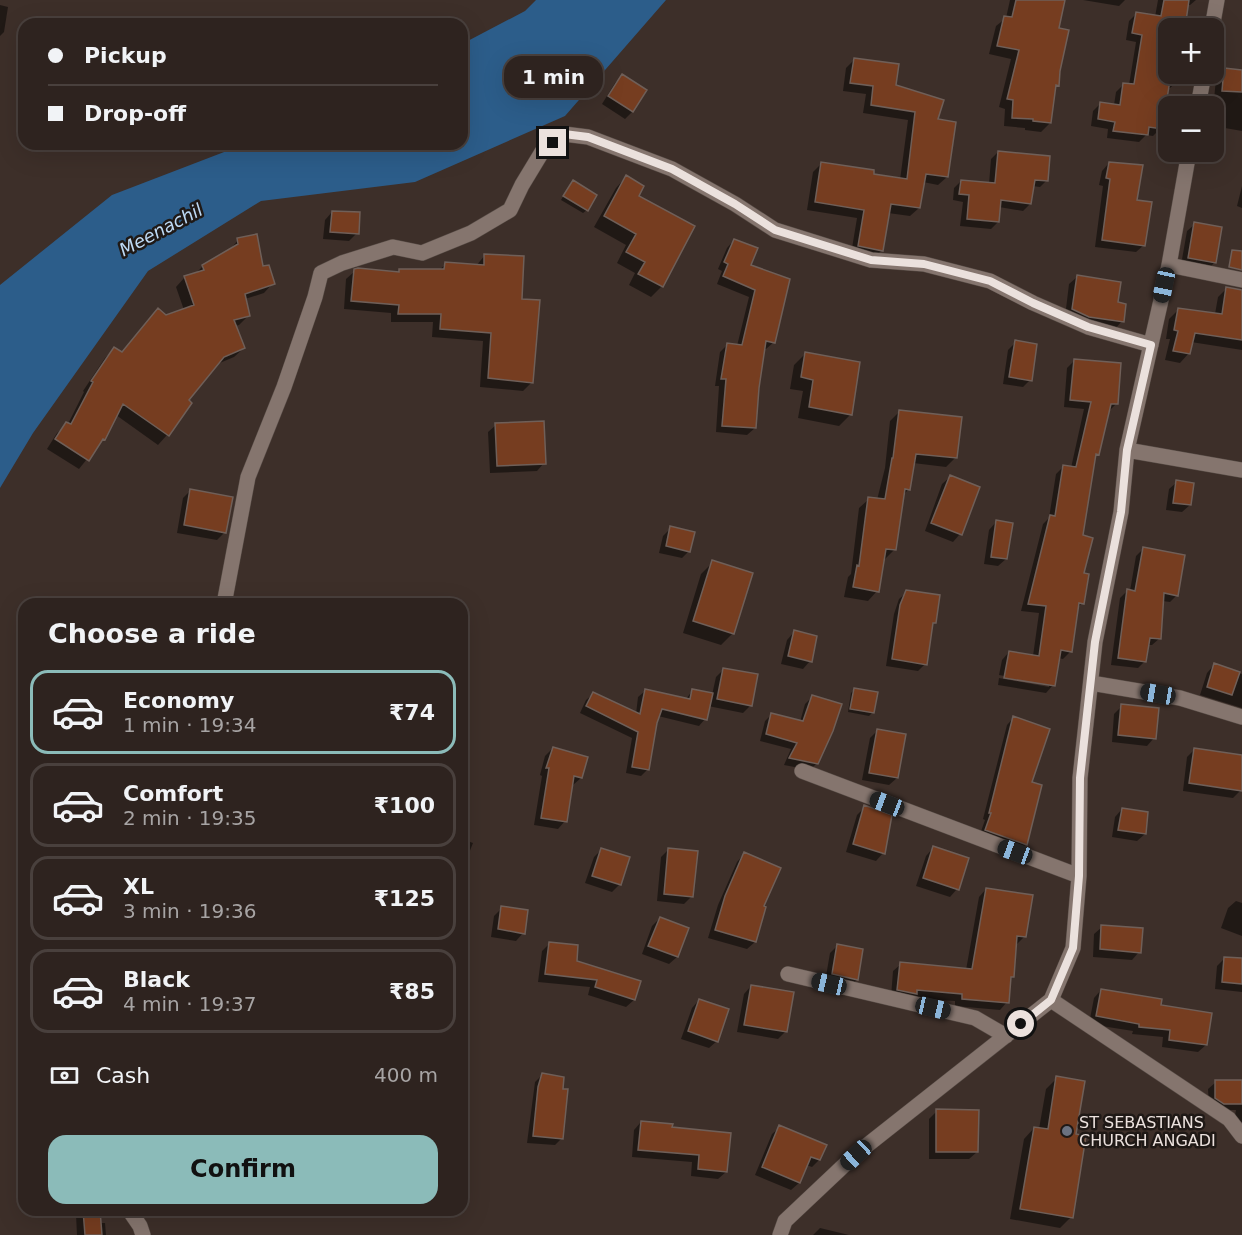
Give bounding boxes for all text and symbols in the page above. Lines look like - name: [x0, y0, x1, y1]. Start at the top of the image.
- map controls: [1158, 18, 1224, 162]
- button: +: [1158, 18, 1224, 84]
- text: Pickup: [84, 43, 167, 68]
- callout: 1 min: [504, 56, 602, 98]
- text: 1 min: [522, 65, 585, 89]
- button: −: [1158, 96, 1224, 162]
- text: Drop-off: [84, 101, 186, 126]
- route end: [539, 129, 566, 156]
- water label: Meenachil: [115, 199, 206, 260]
- car: [1151, 266, 1177, 304]
- text: Choose a ride: [48, 618, 256, 649]
- car: [1139, 682, 1177, 706]
- icon: car: [51, 685, 105, 739]
- text: Economy: [123, 688, 234, 713]
- text: ₹74: [389, 700, 435, 725]
- text: 1 min · 19:34: [123, 713, 257, 737]
- icon: car: [51, 778, 105, 832]
- text: Comfort: [123, 781, 223, 806]
- car: [867, 789, 907, 819]
- text: ₹100: [374, 793, 435, 818]
- text: 2 min · 19:35: [123, 806, 257, 830]
- car: [995, 837, 1035, 867]
- icon: car: [51, 871, 105, 925]
- text: XL: [123, 874, 154, 899]
- text: ₹125: [374, 886, 435, 911]
- text: 3 min · 19:36: [123, 899, 257, 923]
- icon: car: [51, 964, 105, 1018]
- text: Black: [123, 967, 190, 992]
- car: [809, 971, 849, 997]
- text: ₹85: [389, 979, 435, 1004]
- text: 4 min · 19:37: [123, 992, 257, 1016]
- car: [913, 995, 953, 1021]
- route start: [1007, 1010, 1034, 1037]
- icon: cash: [48, 1059, 81, 1092]
- text: Cash: [96, 1063, 150, 1088]
- text: 400 m: [374, 1063, 438, 1087]
- place label: ST SEBASTIANS CHURCH ANGADI: [1079, 1113, 1216, 1150]
- marker: ST SEBASTIANS CHURCH ANGADI: [1060, 1124, 1074, 1138]
- button: Confirm: [48, 1135, 438, 1204]
- car: [837, 1136, 875, 1174]

